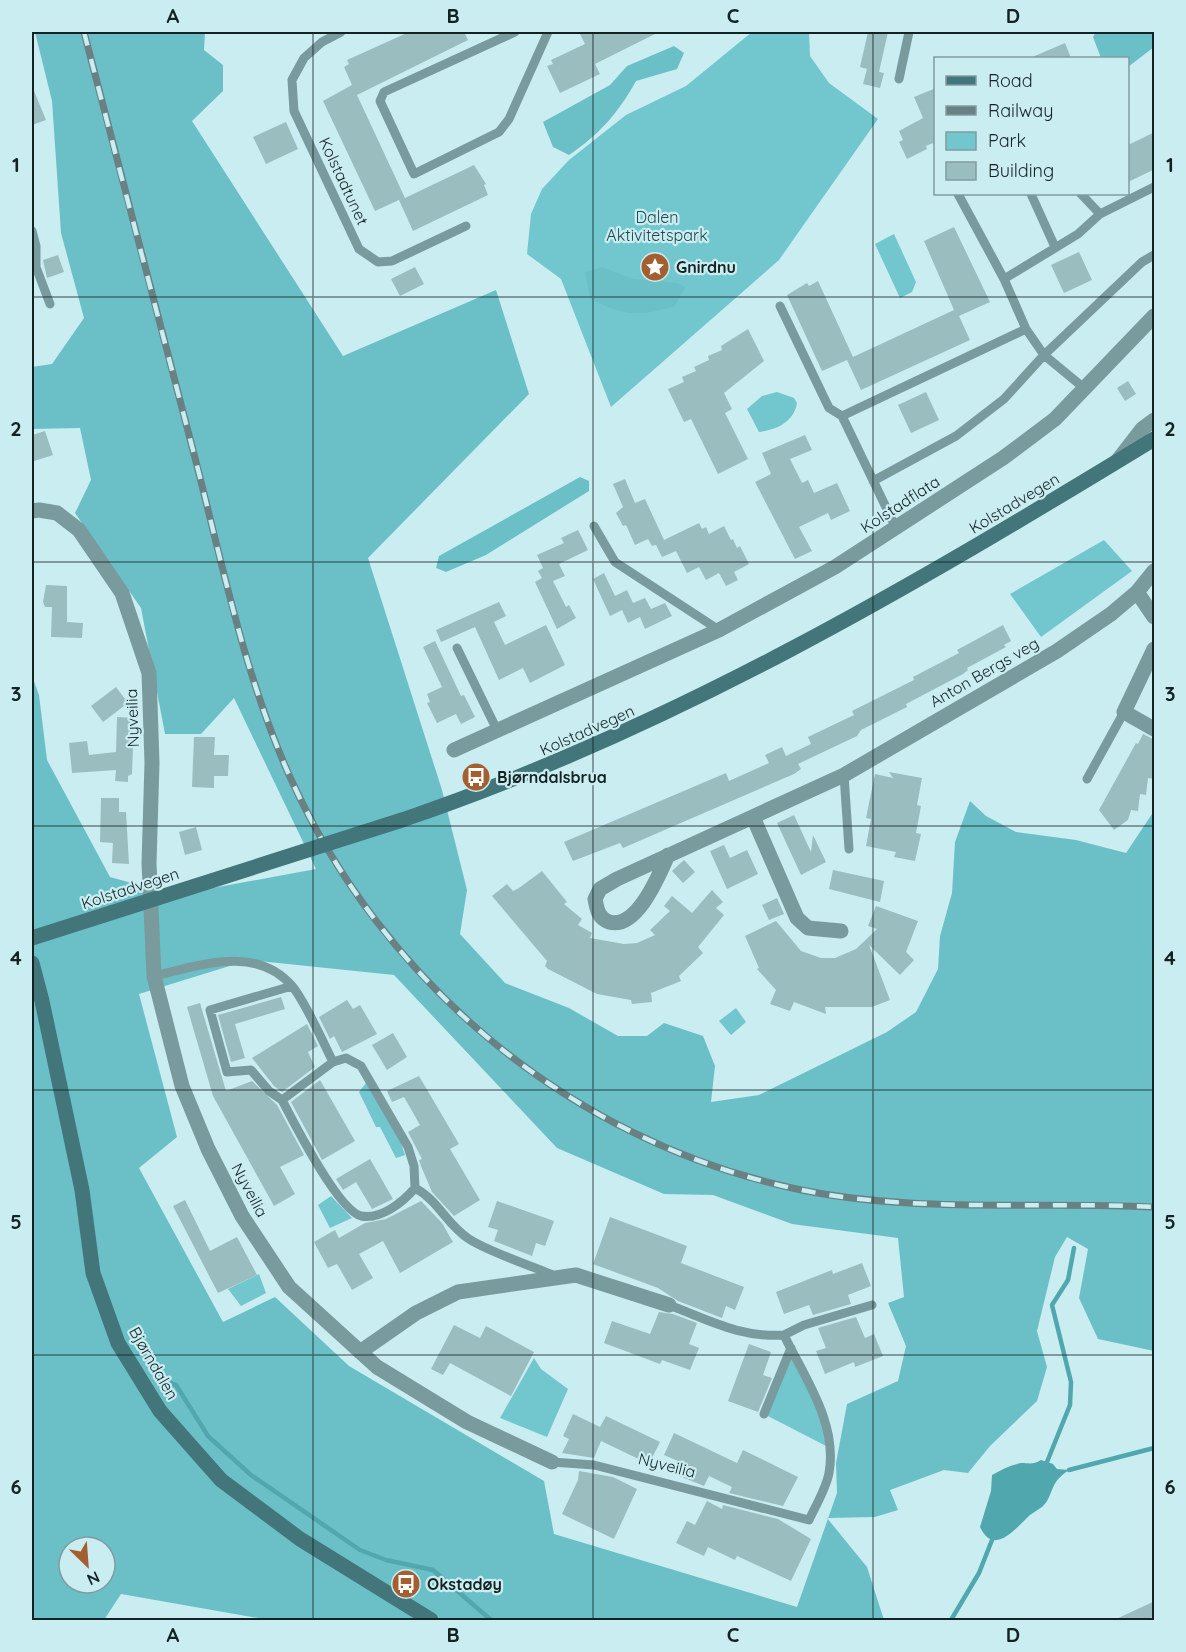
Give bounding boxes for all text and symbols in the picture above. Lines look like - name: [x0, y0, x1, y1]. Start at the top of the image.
- text: A: [167, 3, 180, 28]
- text: B: [446, 3, 460, 28]
- text: C: [727, 3, 740, 28]
- text: D: [1006, 3, 1020, 28]
- legend: [934, 57, 1129, 195]
- text: Road: [988, 69, 1033, 92]
- text: Railway: [988, 99, 1054, 122]
- text: Park: [988, 129, 1026, 152]
- street label: Kolstadtunet: [315, 134, 373, 228]
- text: 1: [12, 152, 20, 177]
- text: 1: [1166, 152, 1174, 177]
- text: Building: [988, 159, 1054, 182]
- park label: Dalen Aktivitetspark: [606, 207, 708, 245]
- place icon: Gnirdnu: [639, 251, 671, 283]
- place label: Gnirdnu: [676, 257, 736, 277]
- text: 2: [10, 416, 22, 441]
- text: 2: [1164, 416, 1176, 441]
- street label: Kolstadvegen: [965, 468, 1063, 538]
- street label: Kolstadflata: [857, 471, 943, 537]
- street label: Anton Bergs veg: [926, 633, 1042, 711]
- text: 3: [11, 681, 21, 706]
- text: 3: [1165, 681, 1175, 706]
- street label: Nyveilia: [121, 688, 143, 748]
- street label: Kolstadvegen: [537, 700, 637, 760]
- bus stop icon: Bjørndalsbrua: [460, 761, 492, 793]
- place label: Bjørndalsbrua: [497, 767, 607, 787]
- street label: Kolstadvegen: [79, 863, 181, 913]
- text: 4: [10, 945, 22, 970]
- text: 4: [1164, 945, 1176, 970]
- street label: Nyveilia: [227, 1160, 273, 1220]
- text: 5: [10, 1209, 22, 1234]
- text: 5: [1164, 1209, 1176, 1234]
- street label: Bjørndalen: [125, 1323, 183, 1403]
- street label: Nyveilia: [636, 1448, 698, 1482]
- text: 6: [10, 1474, 22, 1499]
- text: 6: [1164, 1474, 1176, 1499]
- north arrow: [57, 1535, 117, 1595]
- text: N: [84, 1567, 103, 1590]
- bus stop icon: Okstadøy: [390, 1568, 422, 1600]
- place label: Okstadøy: [427, 1574, 502, 1594]
- text: A: [167, 1622, 180, 1647]
- text: B: [446, 1622, 460, 1647]
- text: C: [727, 1622, 740, 1647]
- text: D: [1006, 1622, 1020, 1647]

